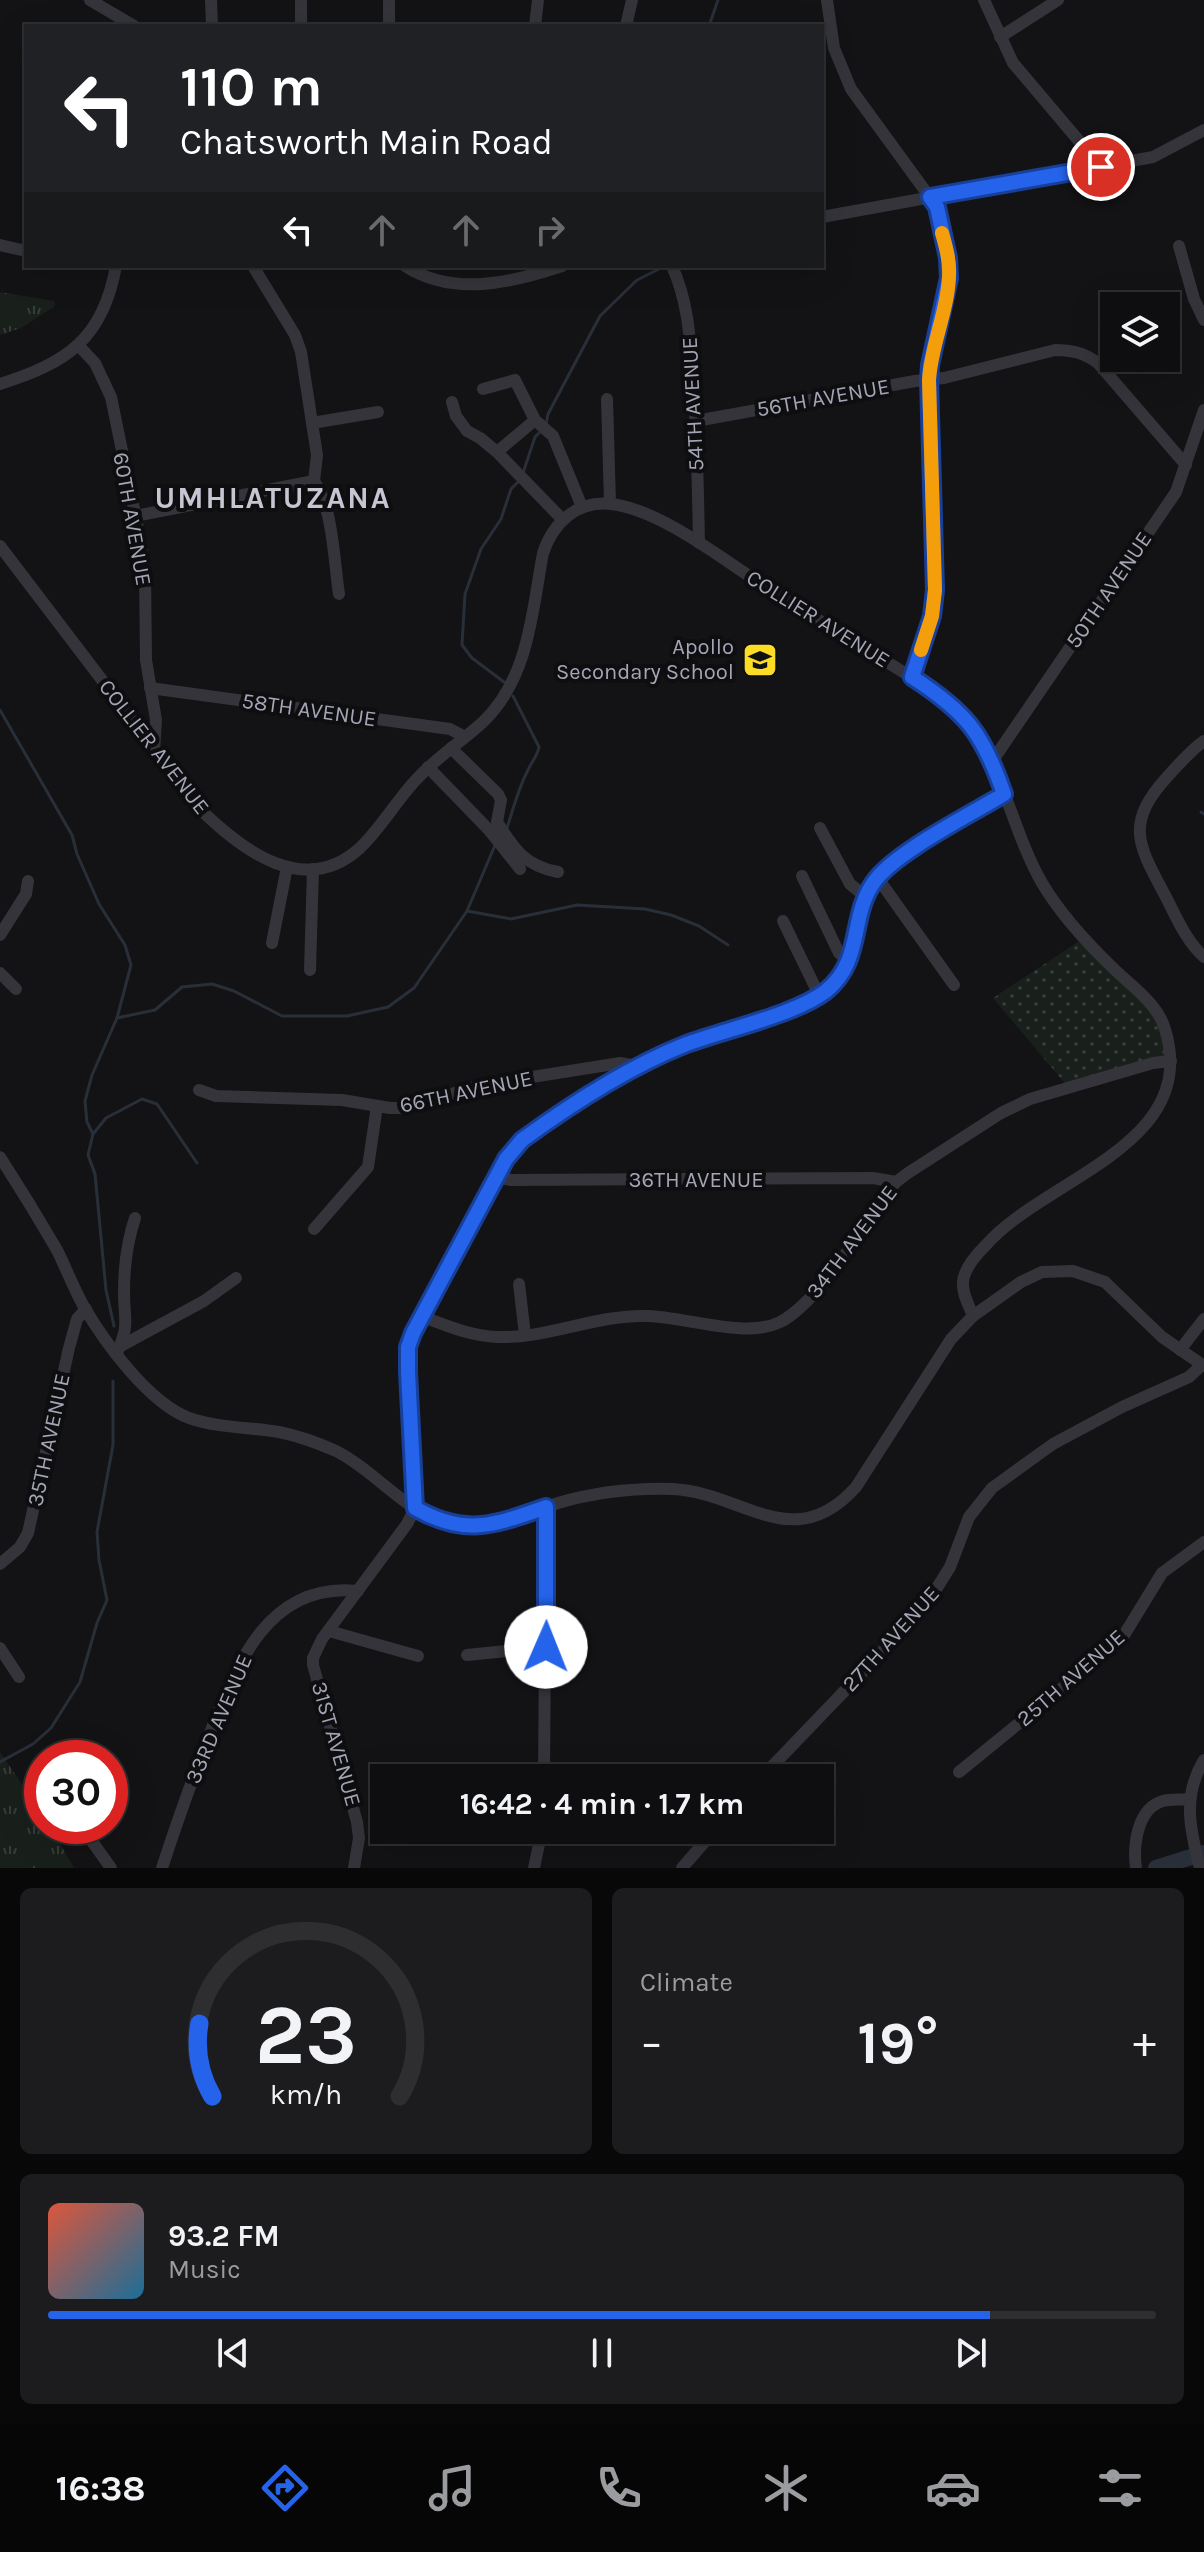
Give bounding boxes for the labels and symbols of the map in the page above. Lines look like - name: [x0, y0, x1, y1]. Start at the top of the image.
- pin: [1067, 133, 1135, 201]
- street label: 54TH AVENUE: [677, 336, 709, 472]
- street label: 56TH AVENUE: [755, 374, 891, 422]
- street label: 60TH AVENUE: [107, 450, 157, 588]
- district label: UMHLATUZANA: [155, 480, 391, 516]
- street label: 50TH AVENUE: [1060, 527, 1158, 653]
- street label: COLLIER AVENUE: [742, 565, 894, 673]
- place label: Apollo Secondary School: [556, 634, 734, 685]
- school or university icon: Apollo Secondary School: [741, 641, 779, 679]
- street label: COLLIER AVENUE: [93, 674, 215, 820]
- street label: 58TH AVENUE: [240, 688, 378, 732]
- street label: 66TH AVENUE: [397, 1065, 535, 1119]
- street label: 36TH AVENUE: [628, 1167, 764, 1193]
- street label: 34TH AVENUE: [801, 1180, 903, 1304]
- street label: 35TH AVENUE: [22, 1371, 76, 1509]
- street label: 27TH AVENUE: [837, 1581, 945, 1697]
- position arrow: [504, 1605, 588, 1689]
- street label: 25TH AVENUE: [1012, 1624, 1130, 1732]
- street label: 33RD AVENUE: [180, 1651, 258, 1787]
- street label: 31ST AVENUE: [306, 1679, 366, 1809]
- speed limit sign: 30: [24, 1740, 128, 1844]

